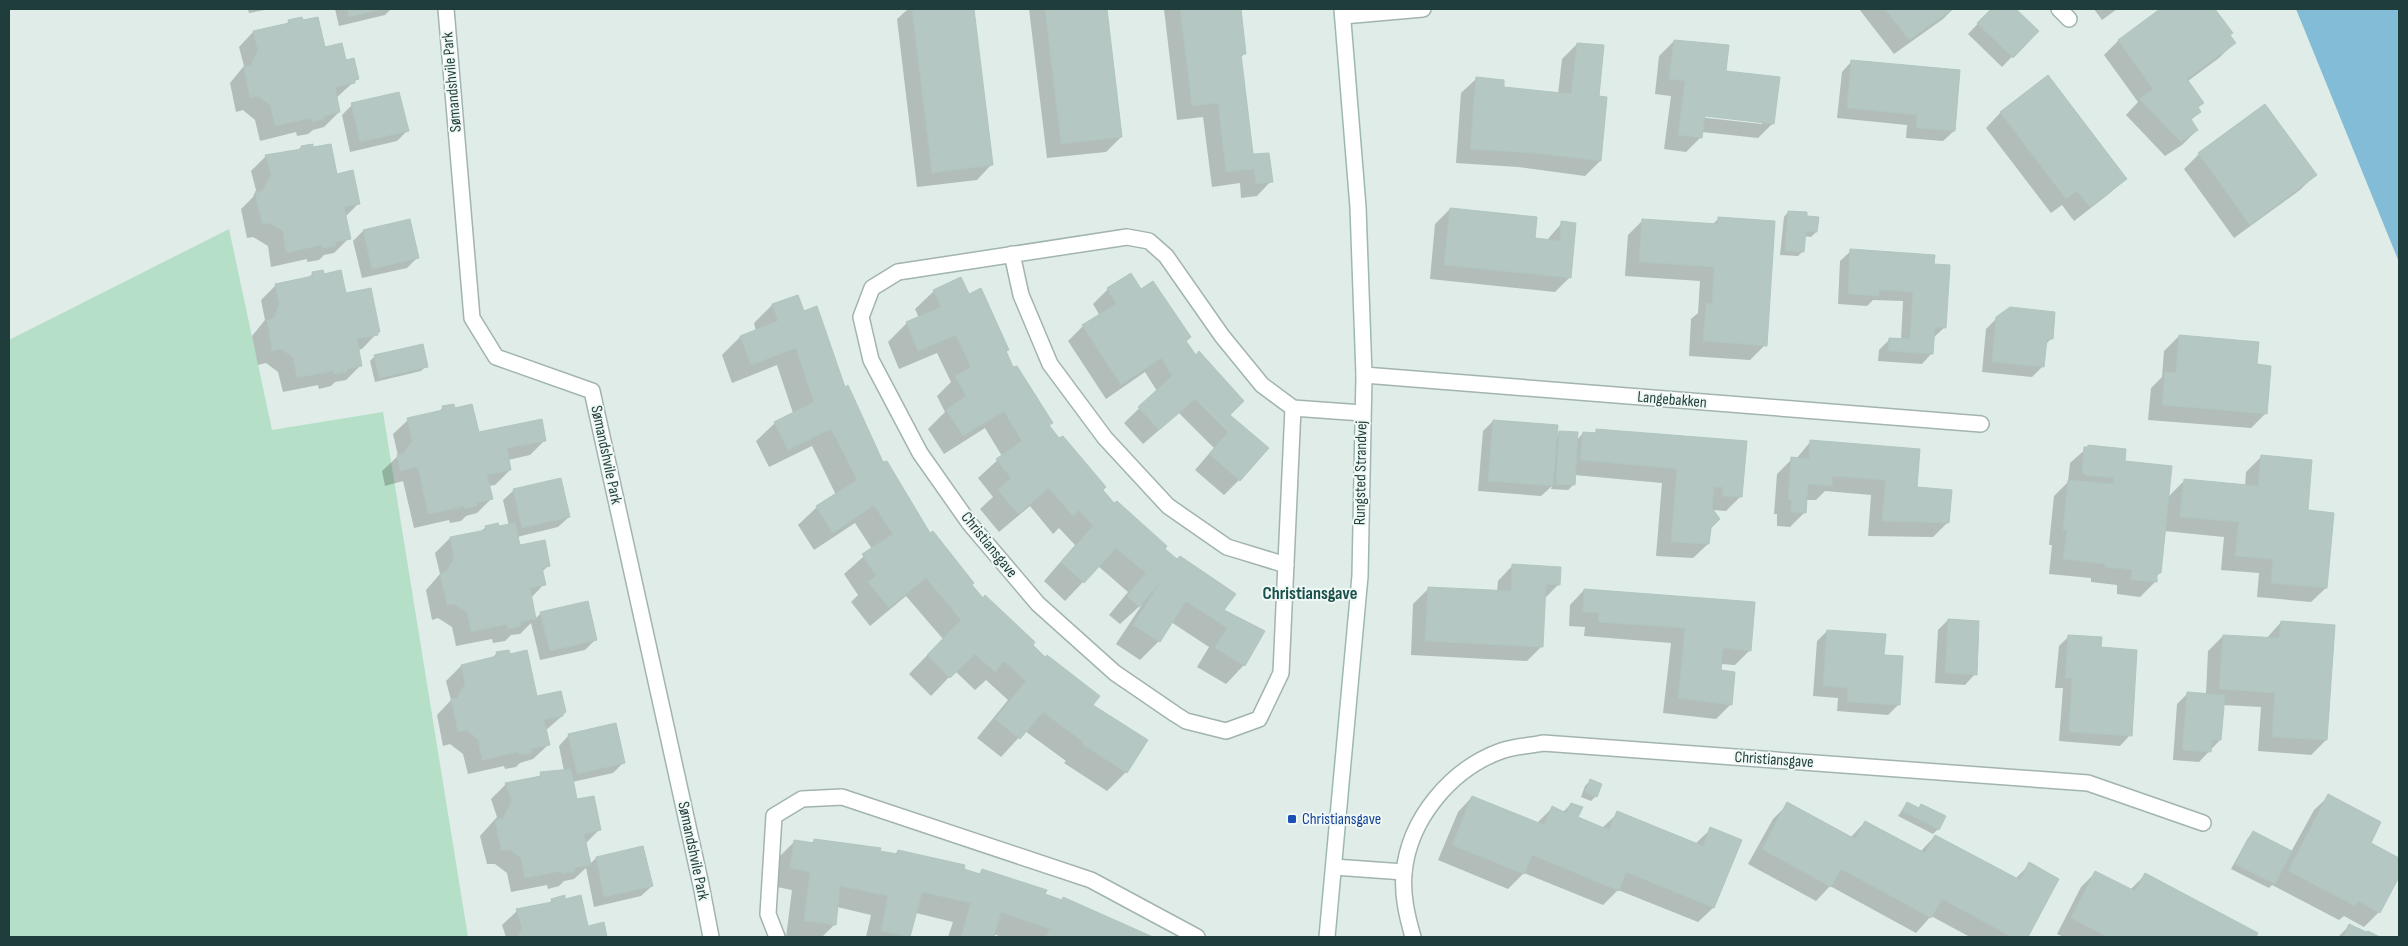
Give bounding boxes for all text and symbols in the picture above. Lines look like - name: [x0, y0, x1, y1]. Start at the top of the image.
- street label: Sømandshvile Park: [438, 31, 466, 133]
- street label: Langebakken: [1636, 387, 1708, 413]
- street label: Sømandshvile Park: [586, 404, 626, 506]
- street label: Rungsted Strandvej: [1351, 420, 1371, 525]
- street label: Christiansgave: [957, 508, 1021, 582]
- district label: Christiansgave: [1263, 583, 1357, 604]
- street label: Christiansgave: [1734, 748, 1814, 772]
- street label: Sømandshvile Park: [673, 800, 713, 902]
- place label: Christiansgave: [1302, 810, 1381, 829]
- marker: Christiansgave: [1286, 813, 1298, 825]

